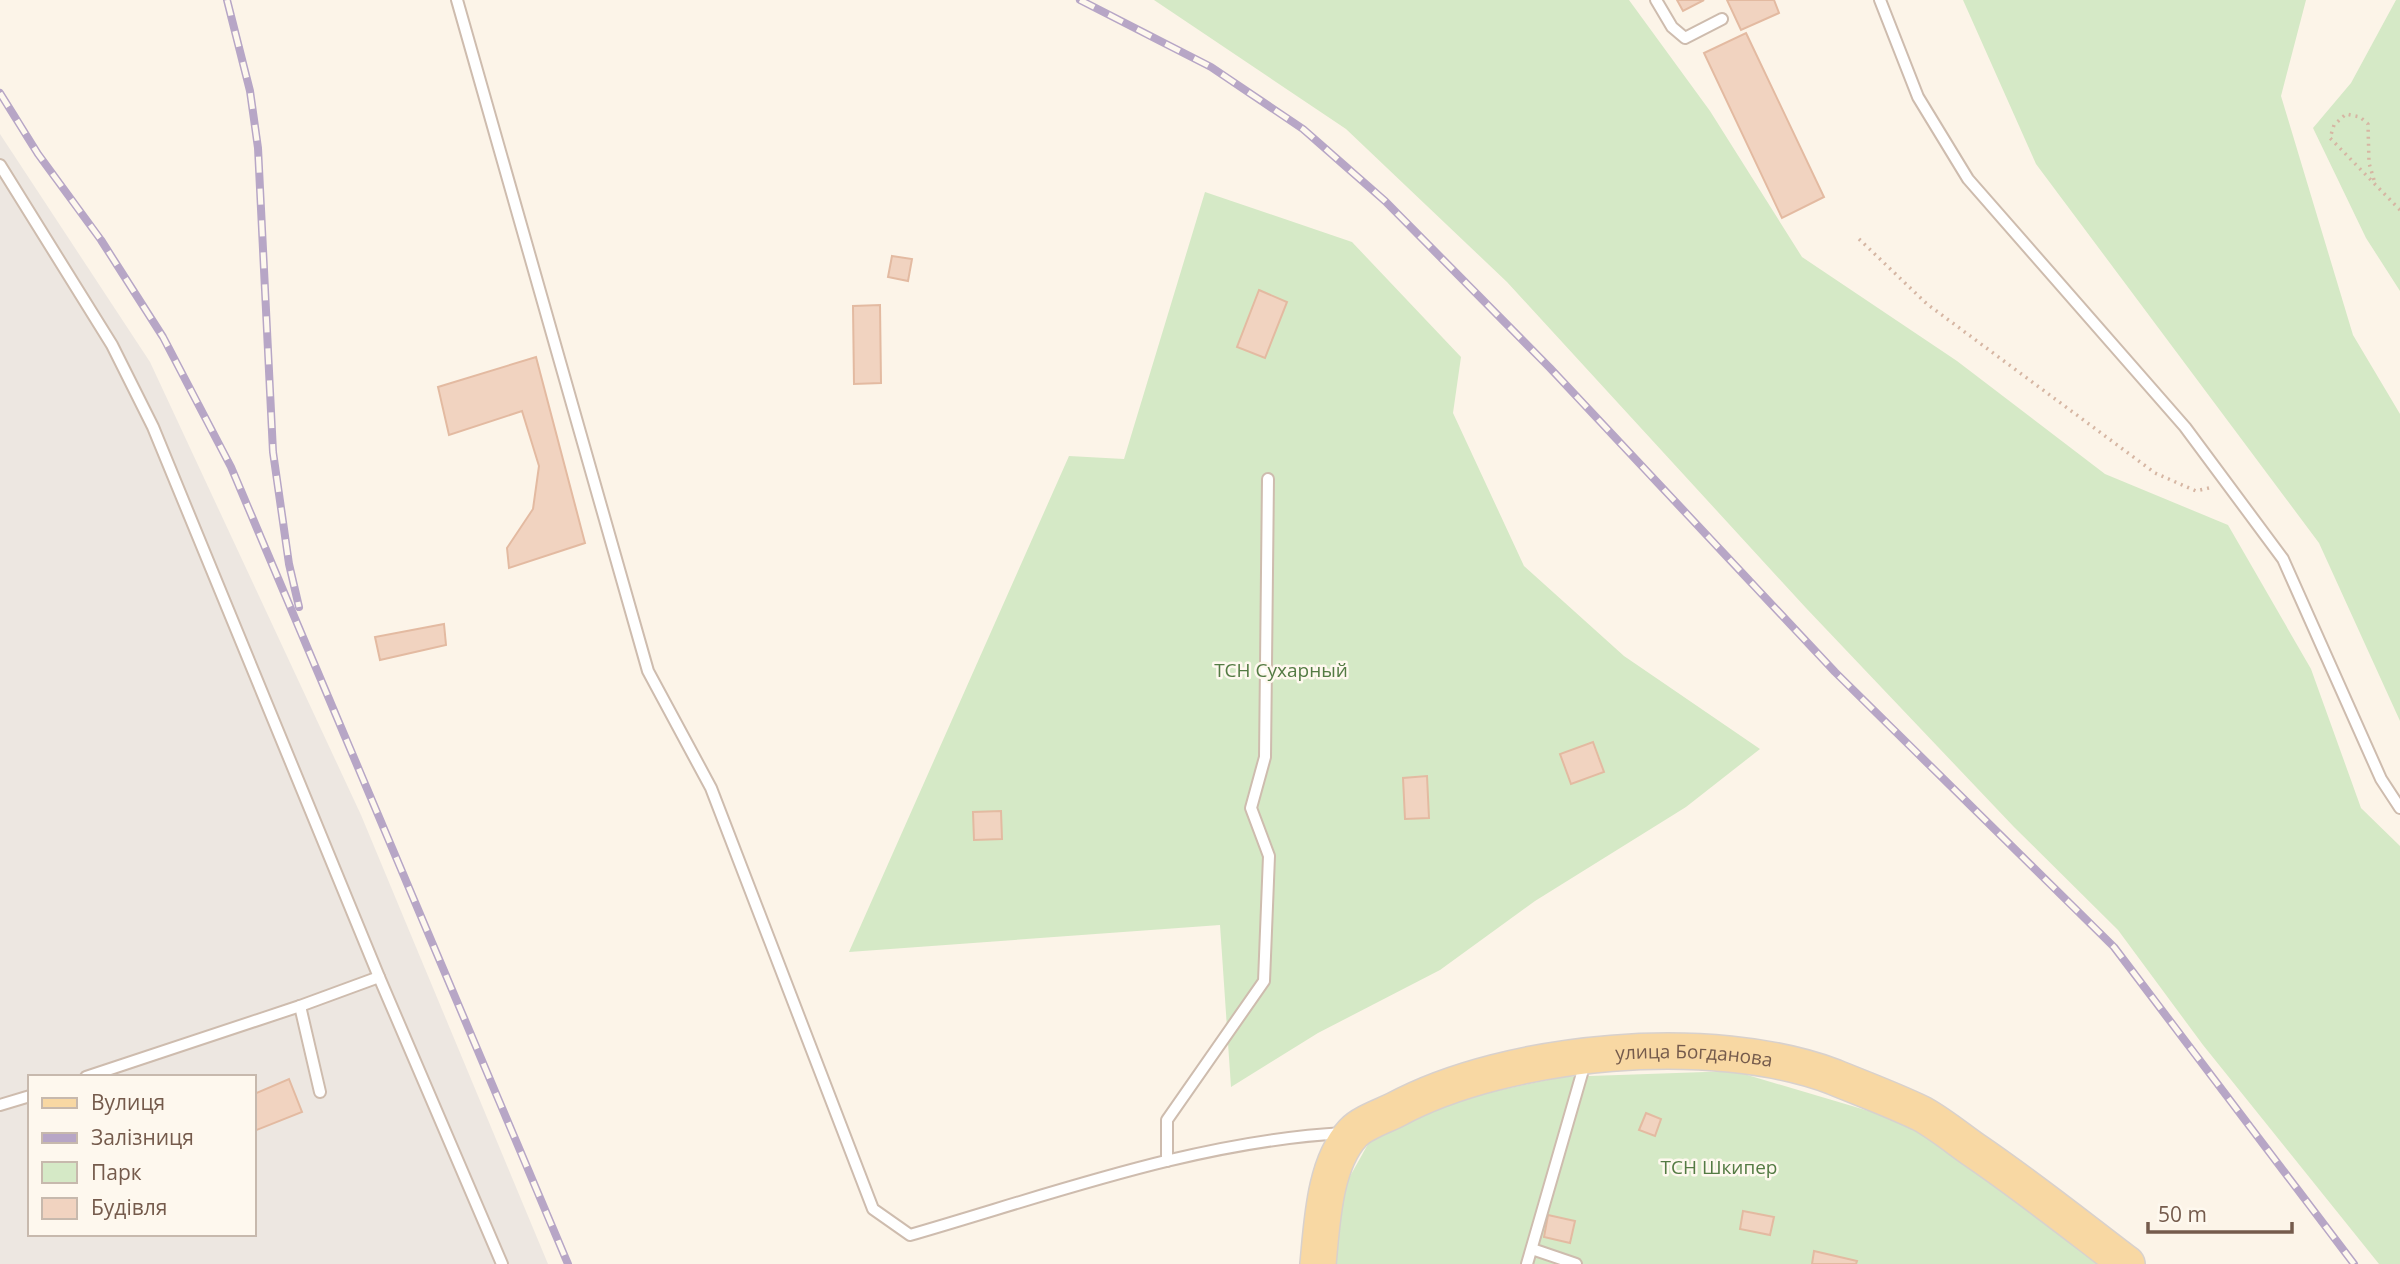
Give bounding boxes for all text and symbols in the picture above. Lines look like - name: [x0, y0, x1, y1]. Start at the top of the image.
- park label: ТСН Сухарный: [1214, 657, 1348, 683]
- street label: улица Богданова: [1615, 1038, 1775, 1073]
- legend: [28, 1075, 256, 1236]
- text: Вулиця: [91, 1088, 165, 1116]
- text: Залізниця: [91, 1123, 194, 1151]
- park label: ТСН Шкипер: [1661, 1154, 1777, 1180]
- text: Парк: [91, 1158, 142, 1186]
- scale bar: [2148, 1190, 2292, 1234]
- text: Будівля: [91, 1193, 167, 1221]
- text: 50 m: [2158, 1200, 2207, 1228]

